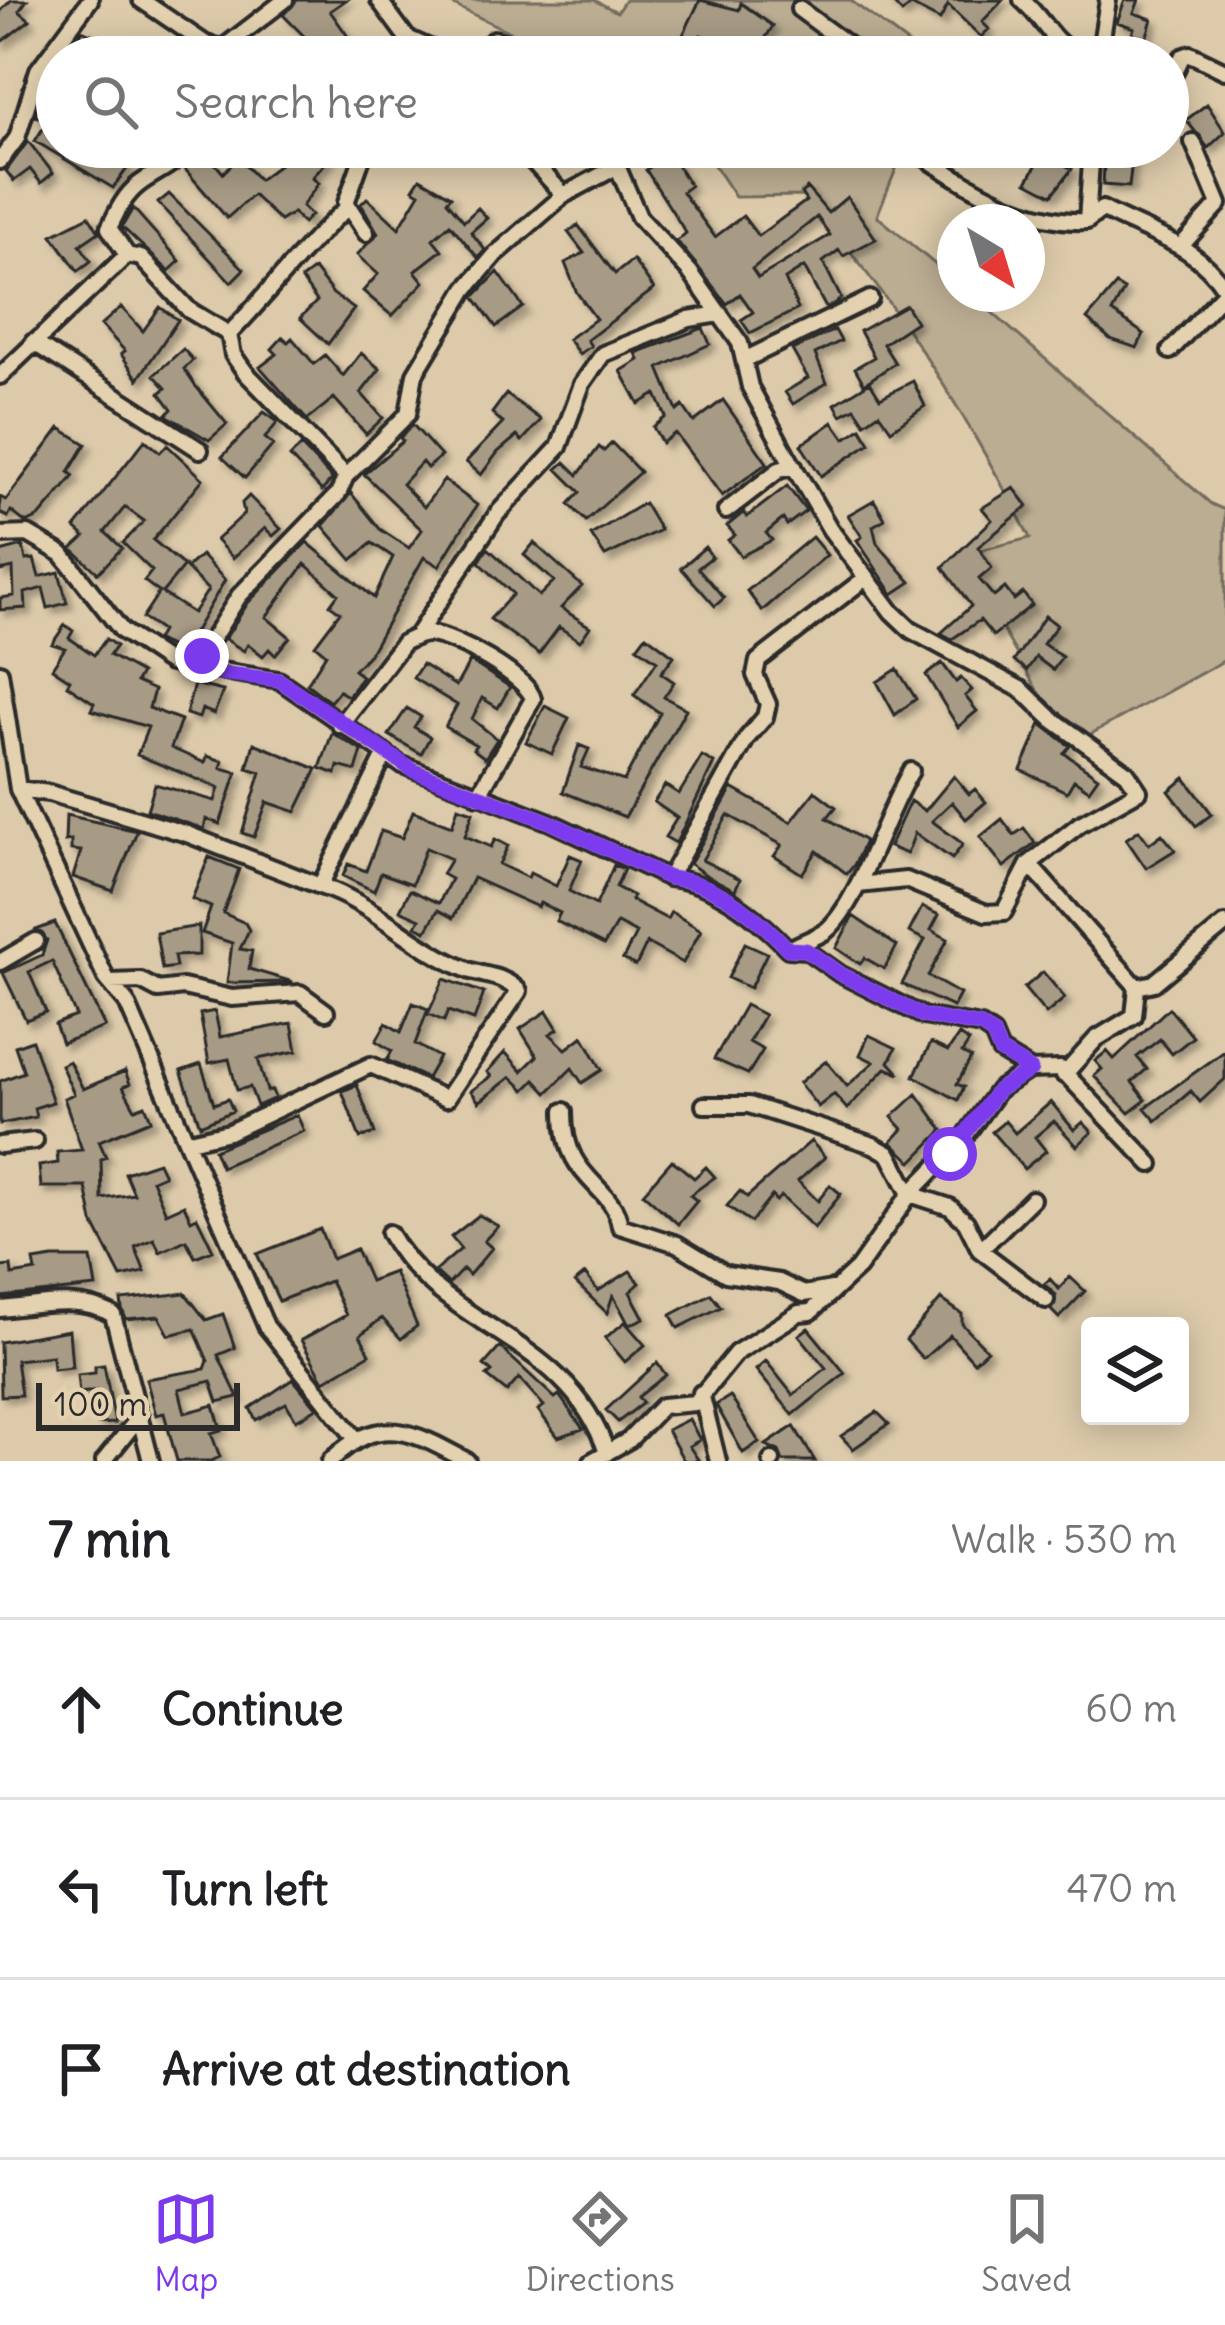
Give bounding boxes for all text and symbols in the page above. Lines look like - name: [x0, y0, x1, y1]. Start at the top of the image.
- search box: [36, 36, 1189, 168]
- icon: search: [78, 69, 144, 135]
- text: Search here: [174, 74, 418, 130]
- north arrow: [937, 204, 1045, 312]
- route end: [175, 629, 229, 683]
- route start: [923, 1127, 977, 1181]
- map controls: [1081, 1317, 1189, 1425]
- button: layers: [1081, 1317, 1189, 1425]
- scale bar: [36, 1377, 240, 1430]
- text: 100 m: [54, 1383, 147, 1425]
- text: 7 min: [48, 1507, 171, 1571]
- text: Walk · 530 m: [951, 1515, 1177, 1564]
- icon: ahead: [48, 1676, 114, 1742]
- text: Continue: [162, 1681, 344, 1737]
- text: 60 m: [1085, 1684, 1177, 1733]
- icon: left: [48, 1856, 114, 1922]
- text: Turn left: [162, 1861, 328, 1917]
- text: 470 m: [1067, 1864, 1177, 1913]
- icon: arrive: [48, 2036, 114, 2102]
- text: Arrive at destination: [162, 2041, 571, 2097]
- tab: Map: [153, 2186, 219, 2300]
- tab: Directions: [526, 2186, 675, 2300]
- tab: Saved: [981, 2186, 1072, 2300]

